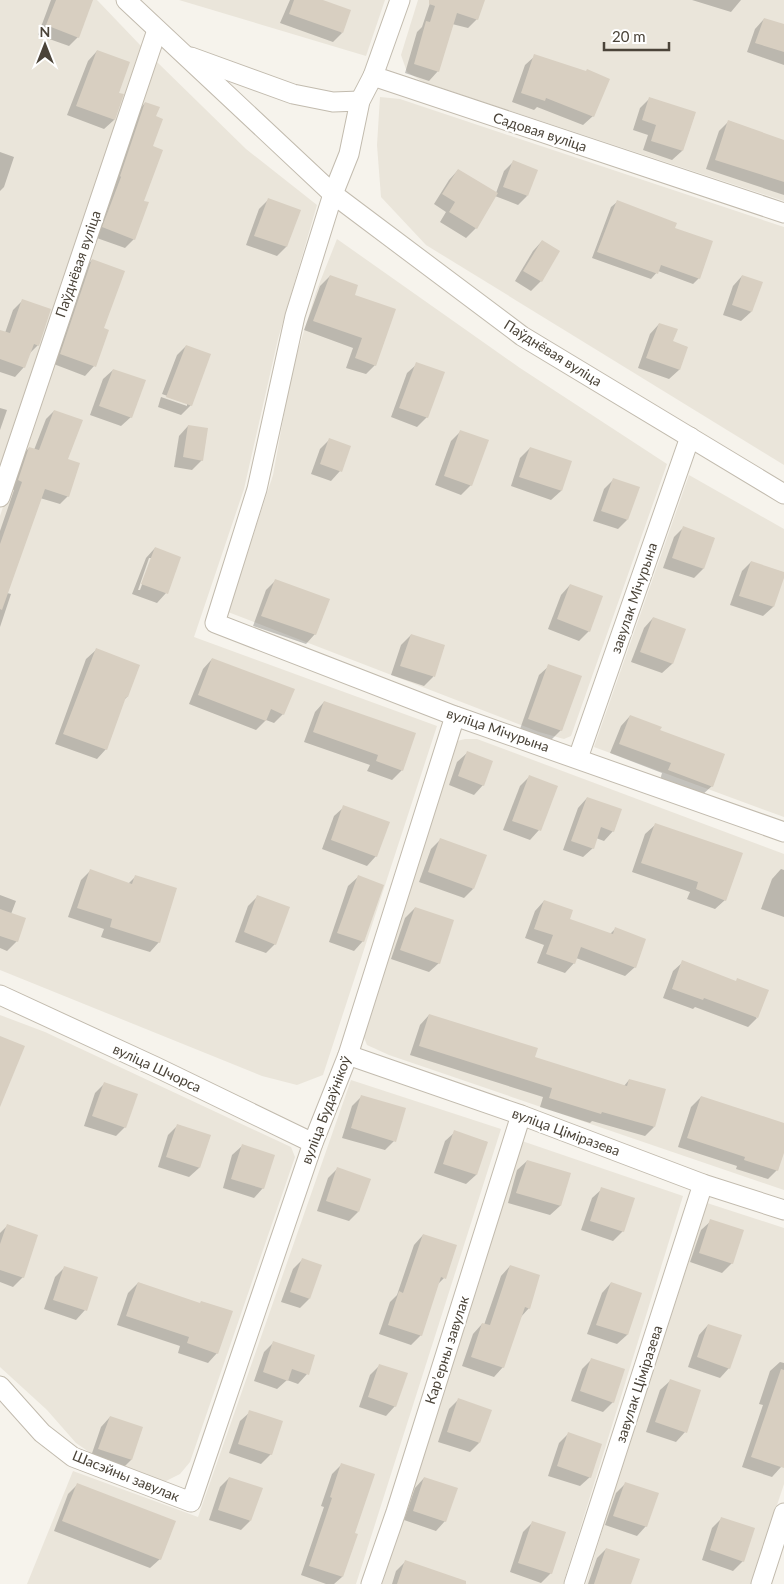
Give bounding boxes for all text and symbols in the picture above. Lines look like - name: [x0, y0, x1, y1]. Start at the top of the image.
- north arrow: [20, 20, 70, 70]
- scale bar: [604, 20, 669, 52]
- text: N: [40, 23, 50, 40]
- text: 20 m: [612, 27, 646, 45]
- street label: Садовая вуліца: [491, 108, 589, 155]
- street label: Паўднёвая вуліца: [51, 208, 104, 320]
- street label: Паўднёвая вуліца: [501, 316, 605, 389]
- street label: завулак Мічурына: [607, 540, 660, 655]
- street label: вуліца Мічурына: [445, 704, 552, 755]
- street label: вуліца Шчорса: [110, 1040, 204, 1095]
- street label: вуліца Будаўнікоў: [297, 1053, 354, 1166]
- street label: вуліца Ціміразева: [510, 1104, 623, 1159]
- street label: Карʼерны завулак: [421, 1293, 472, 1406]
- street label: завулак Ціміразева: [612, 1323, 666, 1445]
- street label: Шасэйны завулак: [70, 1446, 183, 1505]

